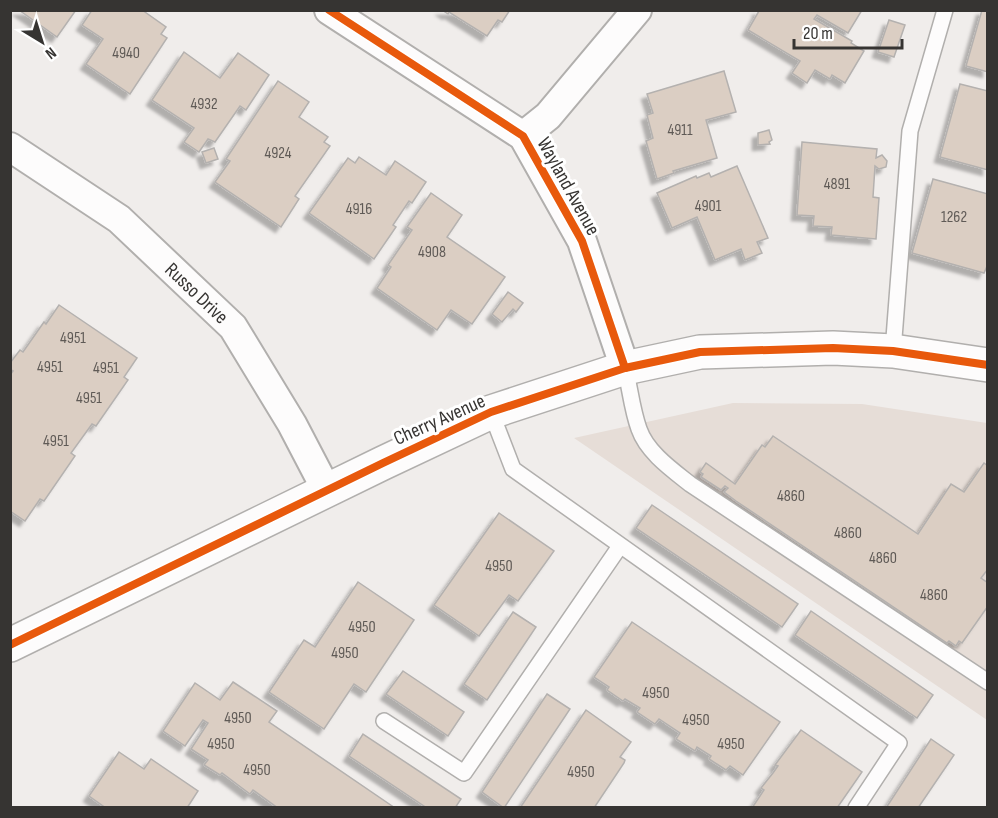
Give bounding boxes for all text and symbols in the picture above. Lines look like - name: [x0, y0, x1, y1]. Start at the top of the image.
- north arrow: [12, 12, 72, 72]
- scale bar: [794, 12, 902, 50]
- text: 20 m: [803, 23, 833, 44]
- text: N: [41, 43, 60, 63]
- house number: 4940: [112, 44, 140, 63]
- house number: 4932: [190, 95, 218, 114]
- house number: 4911: [667, 121, 693, 140]
- street label: Wayland Avenue: [531, 133, 605, 240]
- house number: 4924: [264, 144, 292, 163]
- house number: 4891: [824, 175, 851, 194]
- house number: 4901: [695, 197, 722, 216]
- house number: 4916: [346, 200, 372, 219]
- house number: 1262: [941, 208, 967, 227]
- house number: 4908: [418, 243, 446, 262]
- street label: Russo Drive: [160, 258, 233, 329]
- house number: 4951: [60, 329, 86, 348]
- house number: 4951: [37, 358, 63, 377]
- house number: 4951: [93, 359, 119, 378]
- house number: 4951: [76, 389, 102, 408]
- street label: Cherry Avenue: [390, 389, 489, 451]
- house number: 4951: [43, 432, 69, 451]
- house number: 4860: [777, 487, 805, 506]
- house number: 4860: [834, 524, 862, 543]
- house number: 4860: [869, 549, 897, 568]
- house number: 4950: [485, 557, 513, 576]
- house number: 4860: [920, 586, 948, 605]
- house number: 4950: [348, 618, 376, 637]
- house number: 4950: [331, 644, 359, 663]
- house number: 4950: [642, 684, 670, 703]
- house number: 4950: [224, 709, 252, 728]
- house number: 4950: [682, 711, 710, 730]
- house number: 4950: [207, 735, 235, 754]
- house number: 4950: [717, 735, 745, 754]
- house number: 4950: [243, 761, 271, 780]
- house number: 4950: [567, 763, 595, 782]

